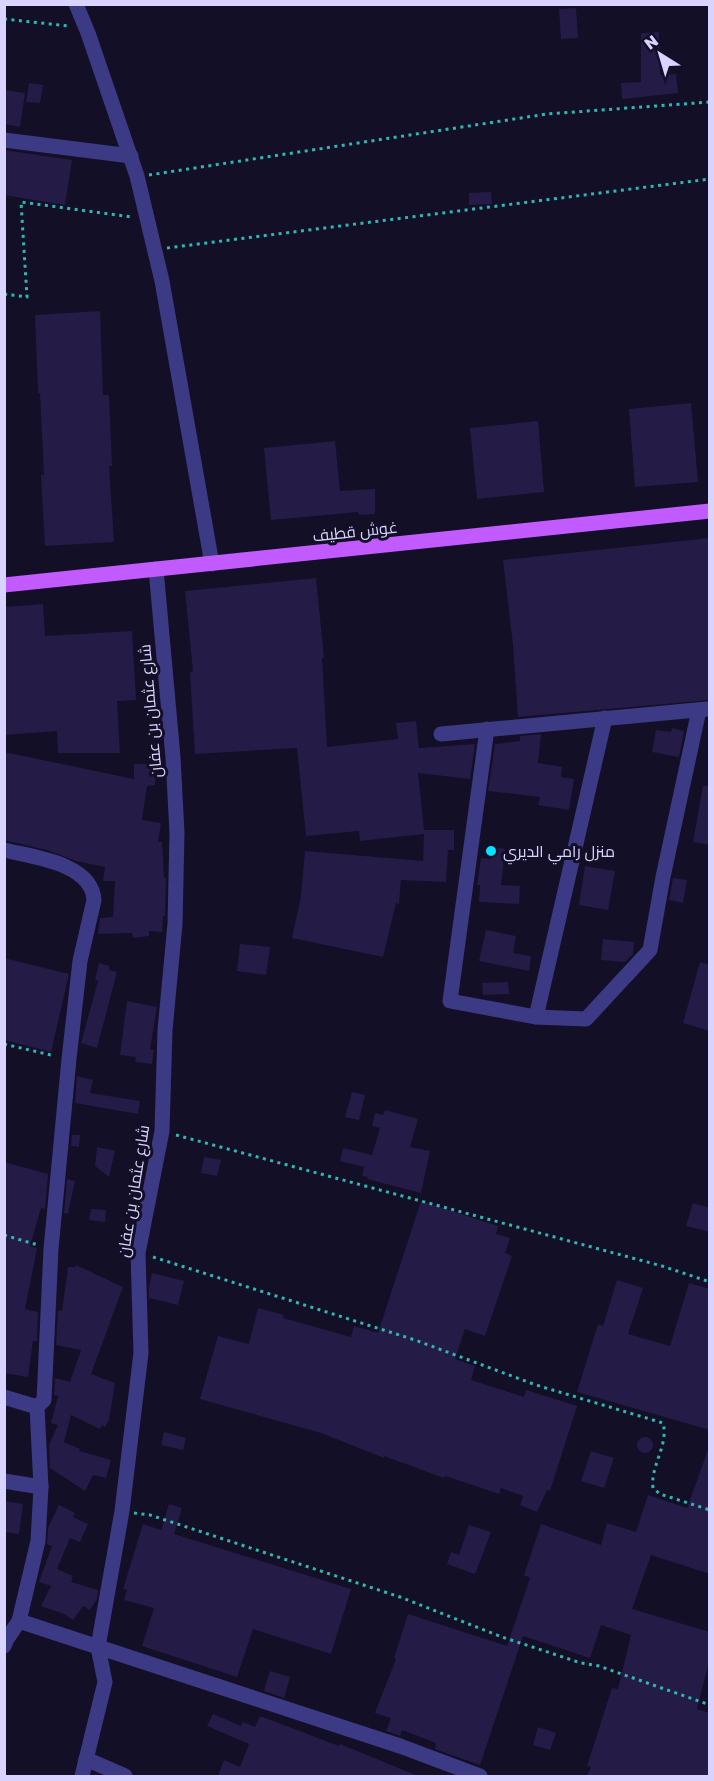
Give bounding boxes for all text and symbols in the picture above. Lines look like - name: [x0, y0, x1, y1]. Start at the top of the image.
- north arrow: [630, 24, 690, 84]
- text: N: [640, 30, 662, 54]
- street label: غوش قطيف: [311, 517, 399, 546]
- street label: شارع عثمان بن عفان: [134, 643, 168, 779]
- place label: منزل رامي الديري: [503, 841, 615, 865]
- marker: منزل رامي الديري: [484, 844, 498, 858]
- street label: شارع عثمان بن عفان: [113, 1123, 155, 1259]

